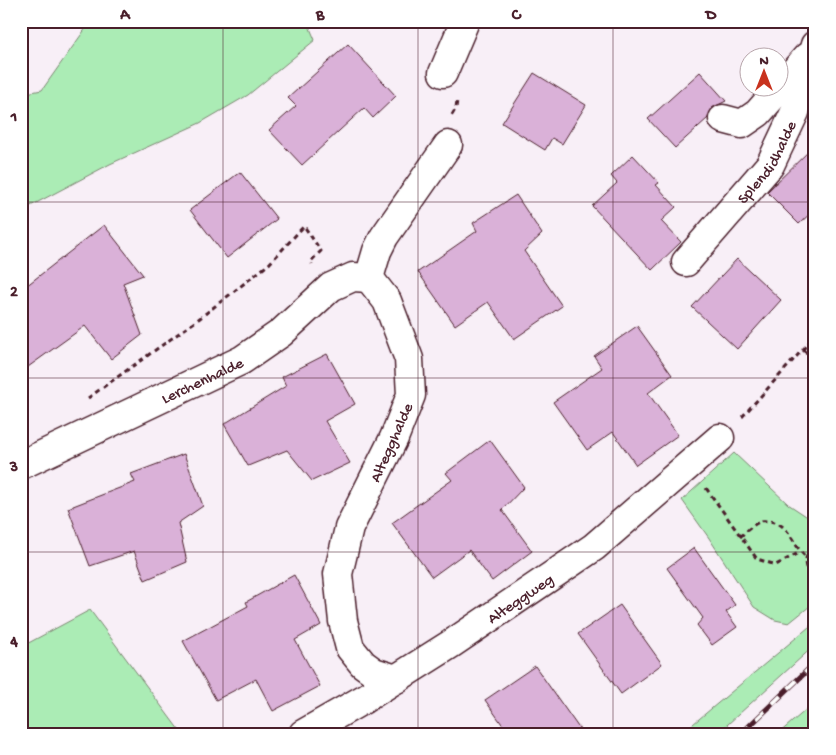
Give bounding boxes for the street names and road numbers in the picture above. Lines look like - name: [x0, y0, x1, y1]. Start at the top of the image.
- street label: Splendidhalde: [735, 118, 803, 209]
- street label: Lerchenhalde: [159, 354, 248, 410]
- street label: Altegghalde: [367, 400, 419, 486]
- street label: Alteggweg: [485, 571, 558, 630]

